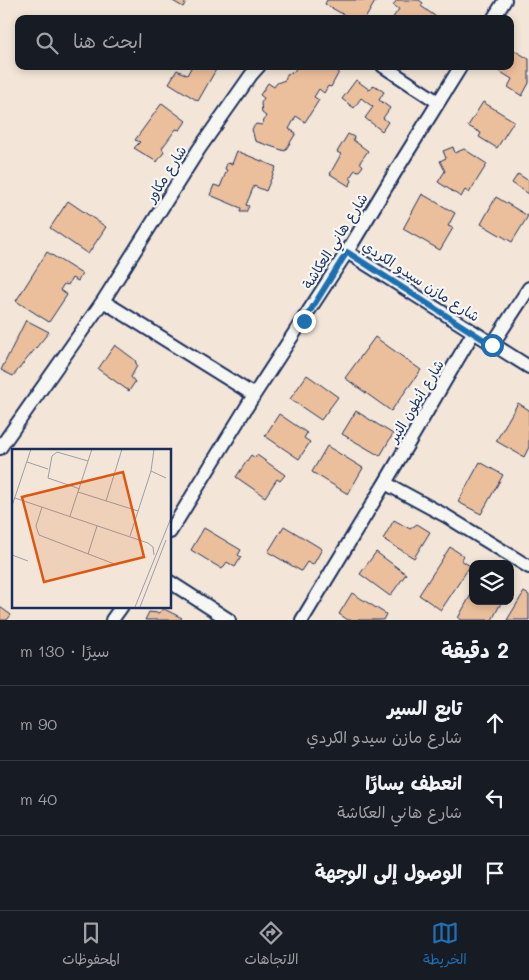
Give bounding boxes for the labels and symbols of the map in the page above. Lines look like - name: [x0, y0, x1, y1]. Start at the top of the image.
- street label: شارع مكاور: [140, 142, 191, 207]
- street label: شارع هاني العكاشة: [298, 189, 375, 294]
- street label: شارع مازن سيدو الكردي: [358, 236, 483, 327]
- route end: [293, 310, 316, 333]
- route start: [481, 334, 504, 357]
- street label: شارع أنطون النبر: [383, 356, 449, 447]
- inset map: [12, 449, 171, 608]

